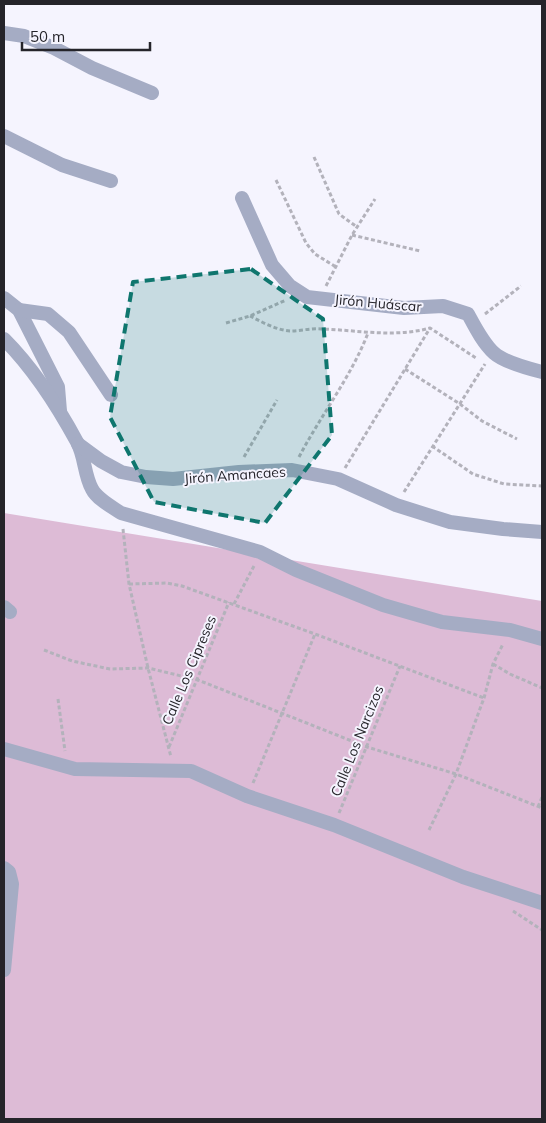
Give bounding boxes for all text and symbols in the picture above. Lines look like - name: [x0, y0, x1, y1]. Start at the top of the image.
- scale bar: [22, 20, 150, 52]
- text: 50 m: [30, 27, 65, 46]
- street label: Jirón Huáscar: [334, 290, 423, 316]
- street label: Jirón Amancaes: [184, 462, 286, 488]
- street label: Calle Los Cipreses: [158, 612, 220, 727]
- street label: Calle Los Narcizos: [327, 683, 387, 799]

